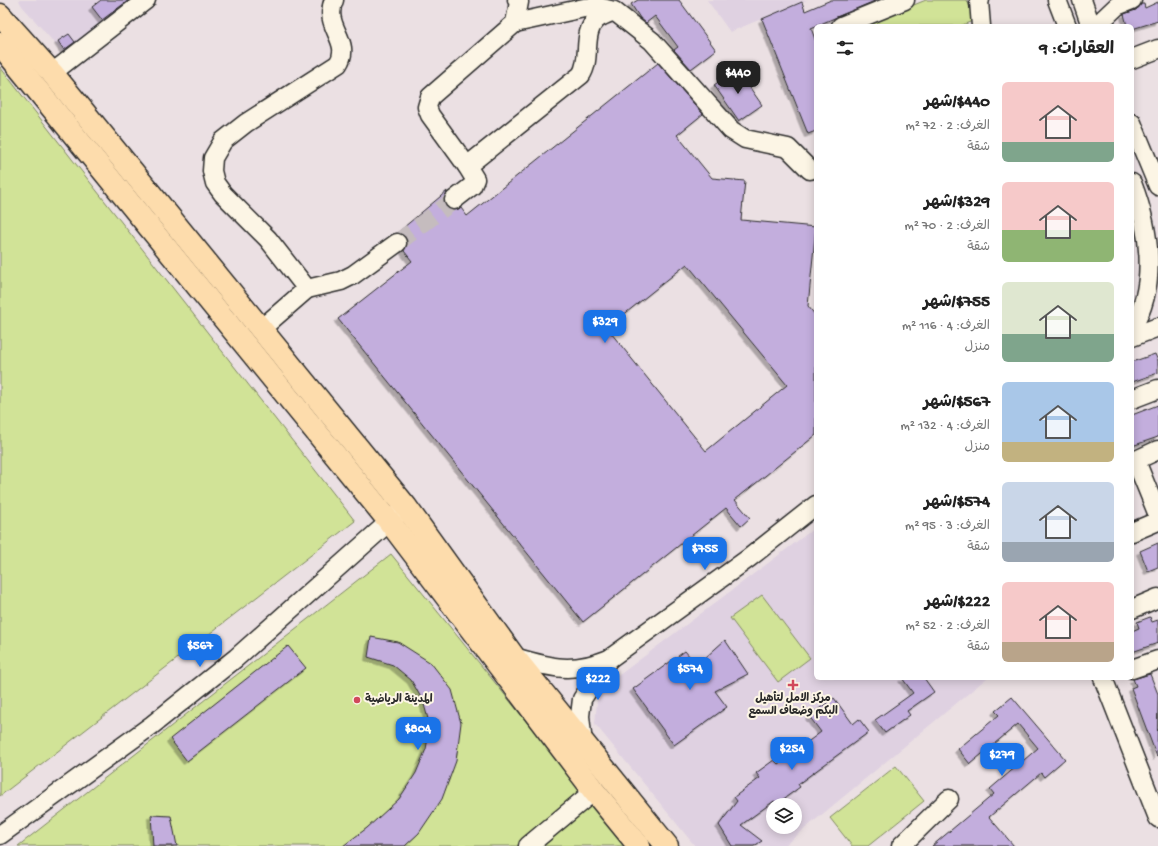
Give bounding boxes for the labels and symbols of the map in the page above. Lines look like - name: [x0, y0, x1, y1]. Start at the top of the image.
- pin: $440: [714, 61, 762, 95]
- pin: $329: [581, 310, 629, 344]
- pin: $755: [681, 537, 729, 571]
- pin: $567: [176, 634, 224, 668]
- pin: $574: [666, 657, 714, 691]
- pin: $222: [574, 667, 622, 701]
- marker: مركز الامل لتأهيل البكم وضعاف السمع: [787, 679, 799, 691]
- place label: مركز الامل لتأهيل البكم وضعاف السمع: [748, 691, 838, 719]
- place label: المدينة الرياضية: [365, 693, 433, 706]
- marker: المدينة الرياضية: [352, 695, 362, 705]
- pin: $804: [394, 717, 442, 751]
- pin: $254: [768, 737, 816, 771]
- pin: $279: [978, 743, 1026, 777]

